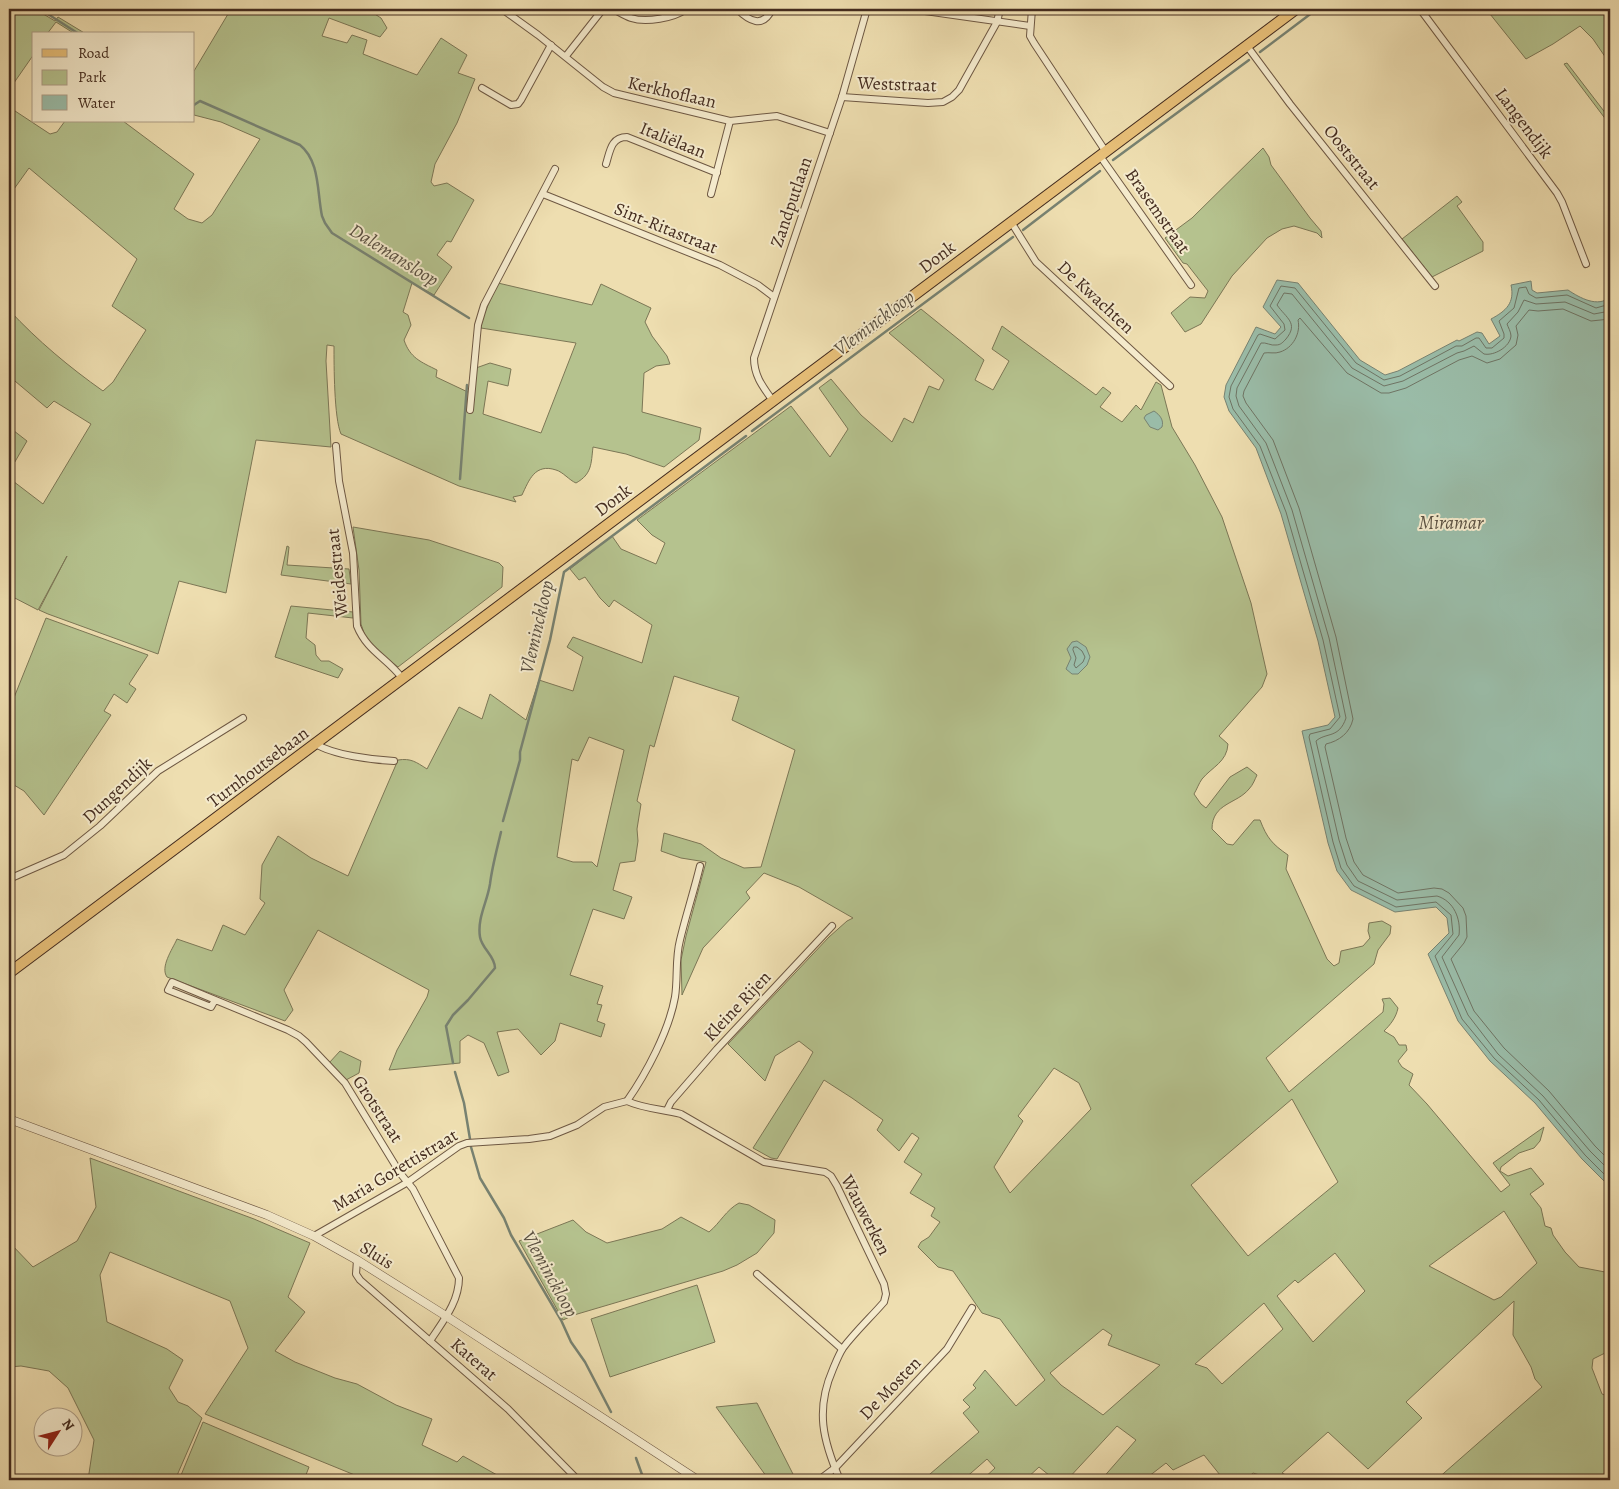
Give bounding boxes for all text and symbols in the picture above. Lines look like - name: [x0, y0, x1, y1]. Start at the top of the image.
- legend: [32, 32, 195, 122]
- text: Road: [78, 43, 110, 63]
- text: Park: [78, 67, 107, 87]
- street label: Kerkhoflaan: [625, 70, 719, 114]
- street label: Weststraat: [856, 71, 937, 97]
- street label: Langendijk: [1490, 83, 1558, 163]
- text: Water: [77, 93, 115, 113]
- street label: Italiëlaan: [636, 116, 710, 164]
- street label: Ooststraat: [1318, 119, 1386, 195]
- street label: Zandputlaan: [764, 153, 818, 251]
- street label: Brasemstraat: [1120, 164, 1196, 258]
- street label: Sint-Ritastraat: [611, 196, 721, 260]
- water label: Dalemansloop: [344, 217, 444, 293]
- street label: Donk: [914, 235, 960, 279]
- street label: De Kwachten: [1052, 255, 1140, 339]
- water label: Vleminckloop: [828, 284, 920, 362]
- street label: Donk: [590, 478, 636, 522]
- water label: Miramar: [1419, 510, 1485, 536]
- street label: Weidestraat: [320, 527, 354, 619]
- water label: Vleminckloop: [514, 578, 560, 676]
- street label: Turnhoutsebaan: [202, 721, 314, 813]
- street label: Dungendijk: [77, 751, 157, 829]
- street label: Kleine Rijen: [698, 965, 776, 1047]
- street label: Grotstraat: [347, 1071, 409, 1147]
- street label: Maria Gorettistraat: [328, 1123, 462, 1217]
- street label: Wauwerken: [835, 1170, 897, 1259]
- water label: Vleminckloop: [516, 1226, 584, 1322]
- street label: Sluis: [355, 1235, 399, 1275]
- street label: Katerat: [446, 1332, 503, 1386]
- street label: De Mosten: [854, 1351, 926, 1425]
- north arrow: [32, 1406, 82, 1456]
- text: N: [57, 1415, 79, 1434]

